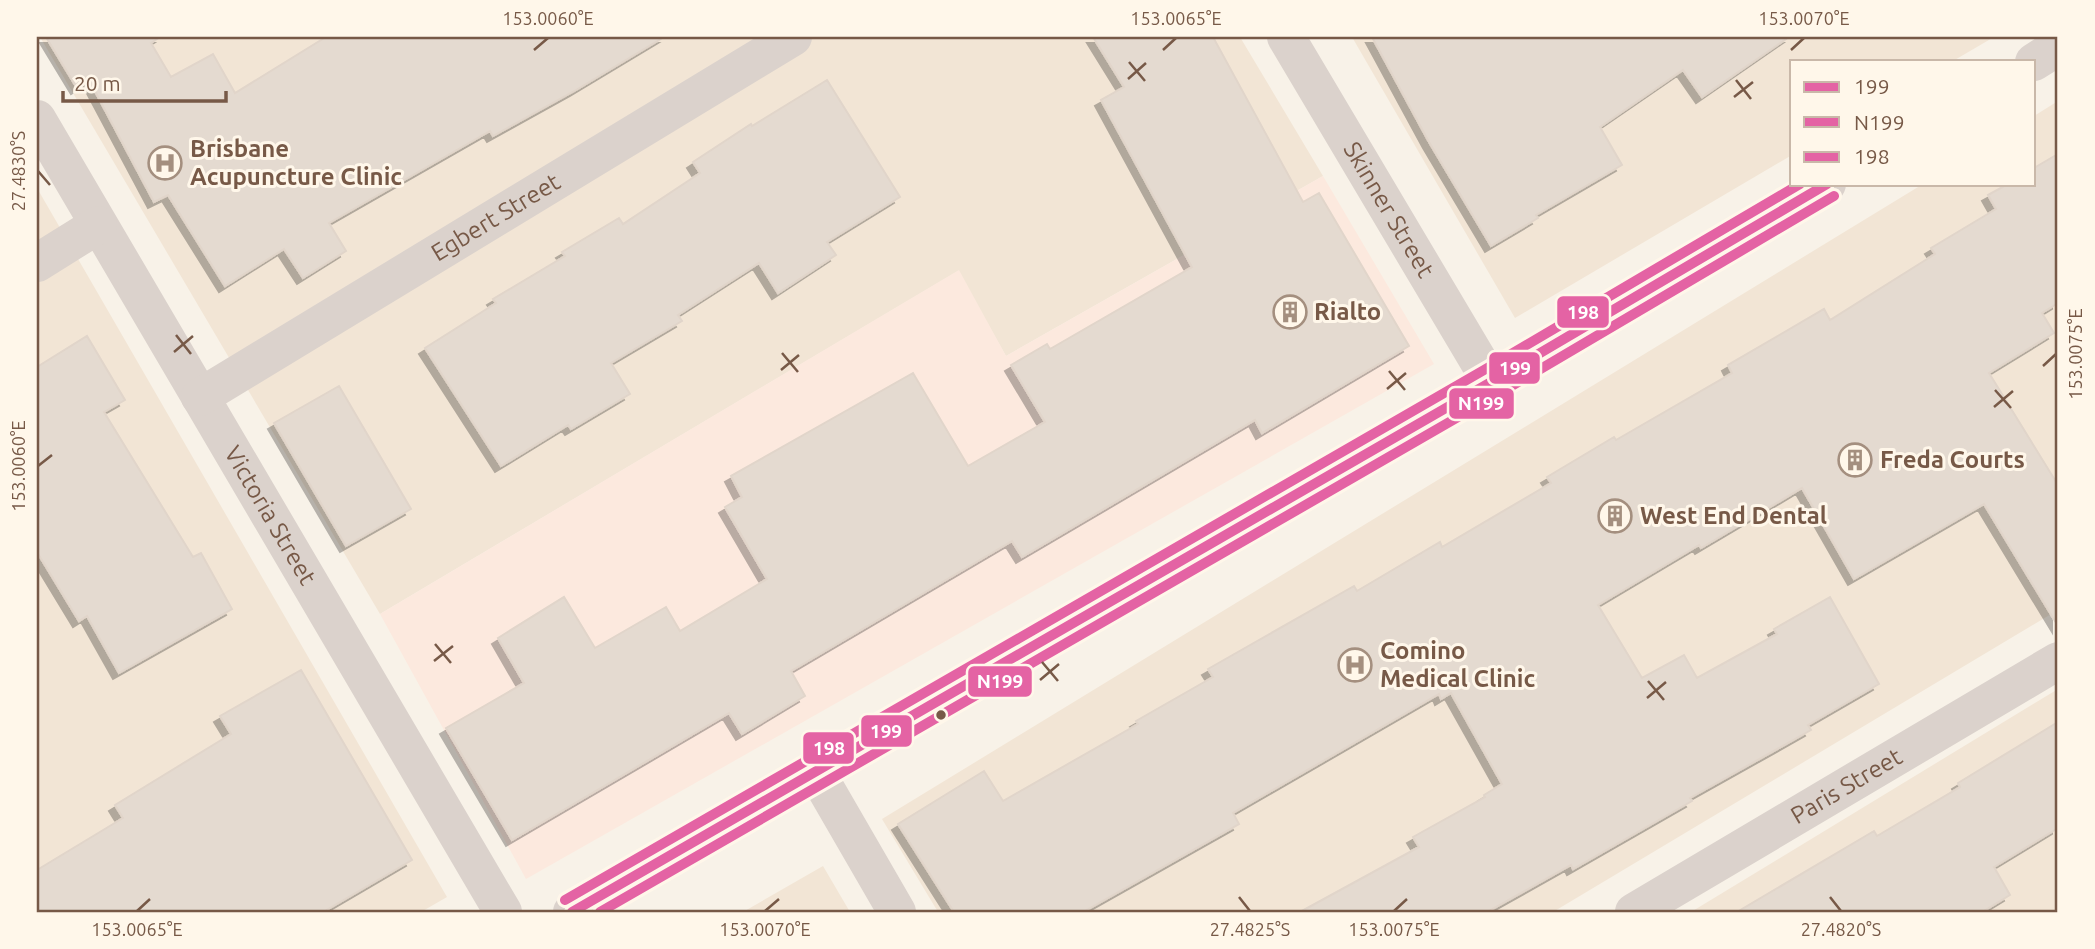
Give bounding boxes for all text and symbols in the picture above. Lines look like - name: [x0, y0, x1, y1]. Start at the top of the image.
- text: 153.0060°E: [502, 8, 594, 28]
- text: 153.0065°E: [1130, 8, 1222, 28]
- text: 153.0070°E: [1758, 8, 1850, 28]
- scale bar: [63, 60, 226, 104]
- legend: [1790, 60, 2036, 186]
- text: 20 m: [74, 71, 121, 95]
- text: 199: [1854, 74, 1890, 98]
- text: N199: [1854, 110, 1905, 134]
- text: 27.4830°S: [8, 131, 28, 211]
- place label: Brisbane Acupuncture Clinic: [190, 135, 402, 190]
- street label: Skinner Street: [1338, 137, 1440, 283]
- hospital icon: Brisbane Acupuncture Clinic: [146, 144, 184, 182]
- text: 198: [1854, 144, 1890, 168]
- street label: Egbert Street: [426, 167, 565, 266]
- building icon: Rialto: [1271, 293, 1309, 331]
- line badge: 198: [1556, 295, 1610, 329]
- place label: Rialto: [1314, 298, 1381, 325]
- text: 198: [1567, 301, 1599, 323]
- text: 153.0075°E: [2065, 308, 2085, 400]
- line badge: 199: [1488, 351, 1541, 385]
- text: 199: [1499, 357, 1531, 379]
- line badge: N199: [1448, 387, 1515, 420]
- text: N199: [1458, 392, 1504, 414]
- text: 153.0060°E: [8, 420, 28, 512]
- street label: Victoria Street: [219, 441, 322, 590]
- building icon: Freda Courts: [1836, 441, 1874, 479]
- place label: Freda Courts: [1880, 446, 2025, 473]
- building icon: West End Dental: [1596, 497, 1634, 535]
- place label: West End Dental: [1640, 502, 1827, 529]
- place label: Comino Medical Clinic: [1380, 637, 1536, 692]
- hospital icon: Comino Medical Clinic: [1336, 646, 1374, 684]
- line badge: N199: [967, 665, 1033, 698]
- text: N199: [977, 670, 1023, 692]
- unlabelled marker: [934, 708, 948, 722]
- line badge: 199: [860, 714, 913, 748]
- text: 199: [870, 720, 902, 742]
- line badge: 198: [802, 731, 855, 765]
- text: 198: [813, 737, 845, 759]
- street label: Paris Street: [1786, 742, 1907, 829]
- text: 153.0065°E: [91, 919, 183, 939]
- text: 153.0070°E: [719, 919, 811, 939]
- text: 27.4825°S: [1210, 919, 1290, 939]
- text: 153.0075°E: [1348, 919, 1440, 939]
- text: 27.4820°S: [1801, 919, 1881, 939]

